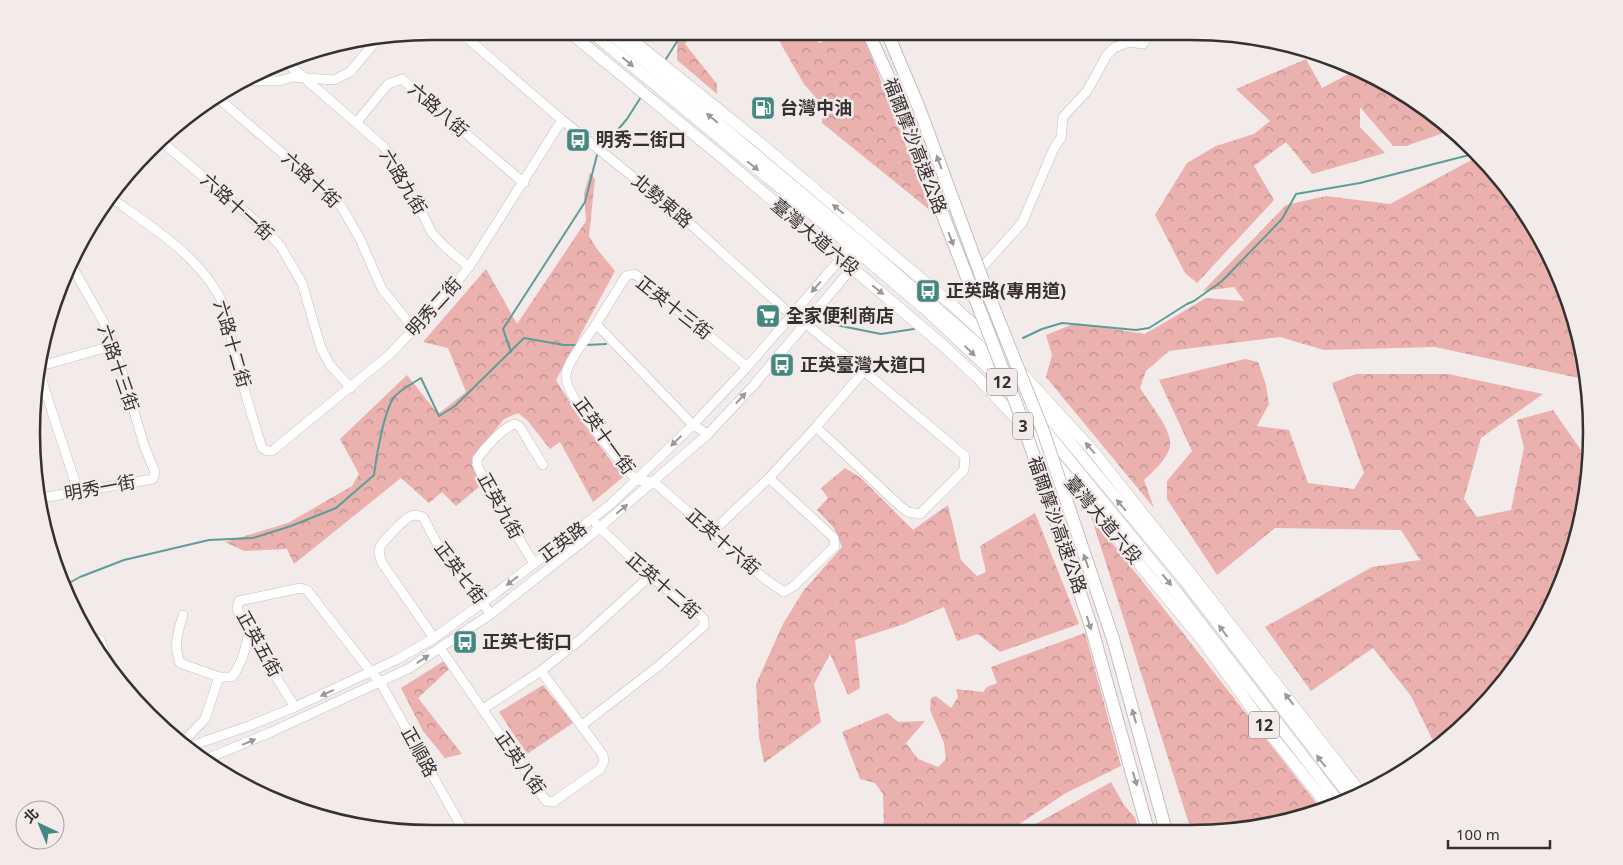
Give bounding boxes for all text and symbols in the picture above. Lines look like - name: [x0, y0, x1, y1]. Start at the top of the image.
- one-way arrow: [621, 57, 634, 68]
- street label: 福爾摩沙高速公路: [879, 74, 953, 217]
- street label: 六路八街: [404, 77, 474, 142]
- fuel station icon: 台灣中油: [750, 95, 776, 121]
- place label: 台灣中油: [780, 95, 852, 119]
- one-way arrow: [705, 112, 718, 123]
- bus stop icon: 明秀二街口: [565, 127, 591, 153]
- place label: 明秀二街口: [596, 127, 686, 151]
- street label: 六路九街: [375, 144, 433, 219]
- street label: 六路十街: [277, 146, 346, 213]
- one-way arrow: [935, 155, 942, 170]
- one-way arrow: [746, 161, 759, 172]
- street label: 六路十一街: [196, 167, 279, 245]
- street label: 北勢東路: [627, 168, 698, 233]
- street label: 臺灣大道六段: [767, 192, 865, 280]
- one-way arrow: [832, 203, 845, 214]
- one-way arrow: [948, 232, 955, 247]
- street label: 正英十三街: [632, 270, 717, 344]
- street label: 明秀二街: [400, 272, 466, 341]
- bus stop icon: 正英路(專用道): [915, 278, 941, 304]
- place label: 正英路(專用道): [946, 278, 1066, 302]
- one-way arrow: [810, 280, 821, 293]
- one-way arrow: [871, 284, 884, 295]
- street label: 六路十二街: [209, 297, 257, 390]
- supermarket icon: 全家便利商店: [755, 303, 781, 329]
- place label: 全家便利商店: [786, 303, 894, 327]
- street label: 六路十三街: [93, 321, 145, 414]
- one-way arrow: [963, 345, 975, 357]
- bus stop icon: 正英臺灣大道口: [769, 352, 795, 378]
- place label: 正英臺灣大道口: [800, 352, 926, 376]
- road number: 12: [987, 368, 1017, 396]
- street label: 正英十一街: [569, 392, 641, 479]
- one-way arrow: [735, 393, 747, 405]
- road number: 3: [1013, 412, 1033, 440]
- one-way arrow: [670, 435, 682, 447]
- one-way arrow: [1085, 442, 1096, 455]
- street label: 福爾摩沙高速公路: [1023, 453, 1093, 597]
- street label: 正英九街: [473, 468, 529, 543]
- street label: 明秀一街: [62, 469, 137, 505]
- street label: 臺灣大道六段: [1060, 470, 1148, 568]
- one-way arrow: [1116, 498, 1127, 511]
- one-way arrow: [616, 503, 628, 515]
- street label: 正英十六街: [682, 503, 765, 580]
- street label: 正英路: [534, 515, 591, 567]
- street label: 正英七街: [430, 536, 492, 608]
- street label: 正英十二街: [622, 547, 705, 624]
- one-way arrow: [1082, 553, 1090, 568]
- one-way arrow: [1161, 573, 1172, 586]
- one-way arrow: [506, 575, 519, 586]
- street label: 正英五街: [232, 606, 288, 681]
- one-way arrow: [1086, 615, 1094, 630]
- one-way arrow: [1218, 624, 1228, 638]
- bus stop icon: 正英七街口: [452, 629, 478, 655]
- place label: 正英七街口: [482, 629, 572, 653]
- one-way arrow: [416, 654, 430, 664]
- one-way arrow: [320, 689, 334, 697]
- one-way arrow: [1283, 693, 1294, 706]
- one-way arrow: [1130, 708, 1138, 723]
- road number: 12: [1249, 712, 1279, 738]
- street label: 正順路: [396, 722, 443, 781]
- street label: 正英八街: [490, 726, 551, 799]
- one-way arrow: [242, 738, 256, 746]
- one-way arrow: [1316, 754, 1327, 767]
- one-way arrow: [1131, 771, 1139, 786]
- north arrow: [15, 800, 65, 850]
- text: 北: [19, 804, 42, 827]
- scale bar: [1448, 818, 1550, 850]
- text: 100 m: [1456, 824, 1500, 844]

